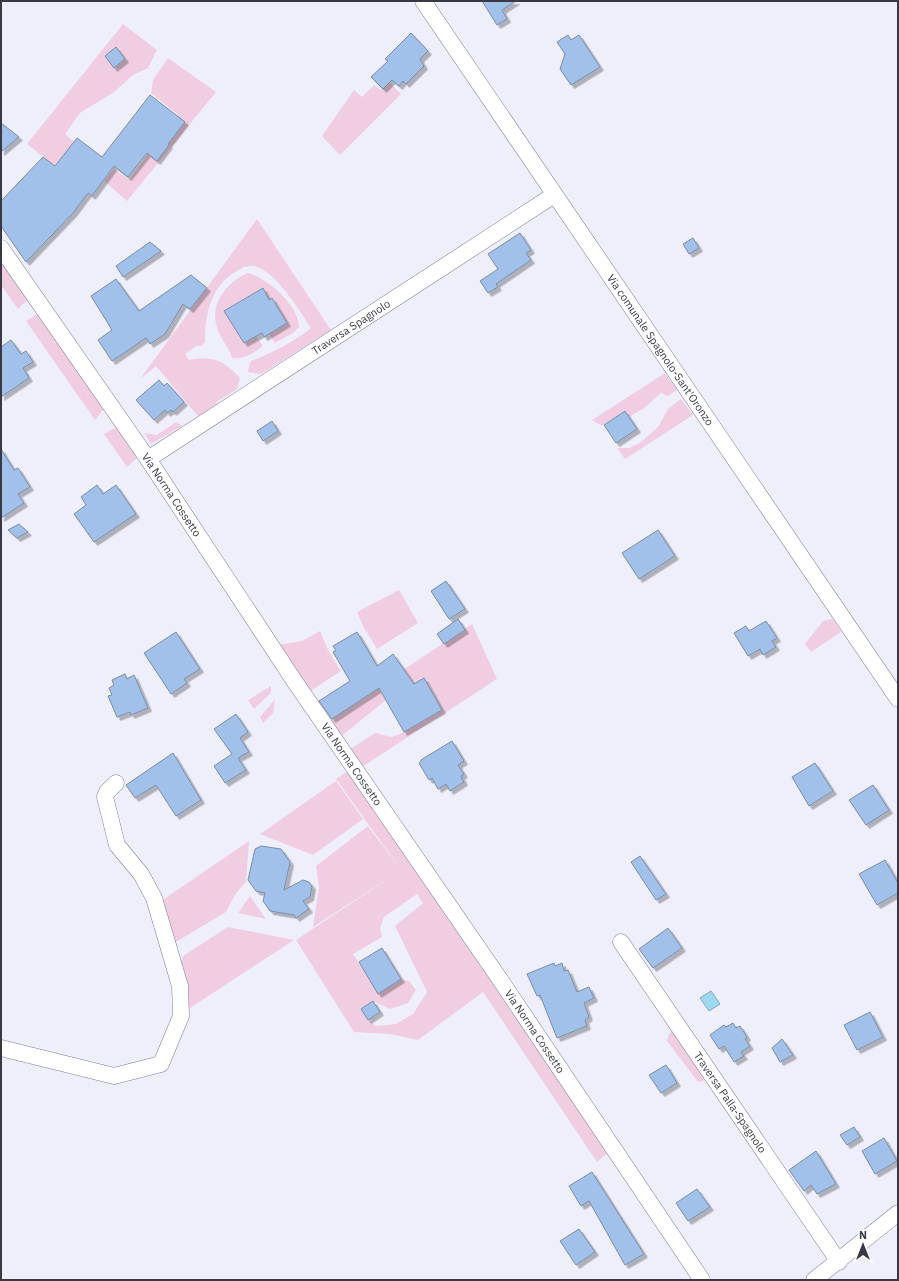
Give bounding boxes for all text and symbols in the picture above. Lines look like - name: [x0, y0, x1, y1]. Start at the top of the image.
- street label: Via comunale Spagnolo-Sant'Oronzo: [604, 272, 717, 428]
- street label: Traversa Spagnolo: [309, 296, 393, 358]
- street label: Via Norma Cossetto: [139, 450, 204, 539]
- street label: Via Norma Cossetto: [318, 720, 385, 808]
- street label: Via Norma Cossetto: [502, 987, 568, 1076]
- street label: Traversa Palla-Spagnolo: [691, 1049, 770, 1156]
- north arrow: [843, 1225, 883, 1265]
- text: N: [859, 1228, 867, 1242]

